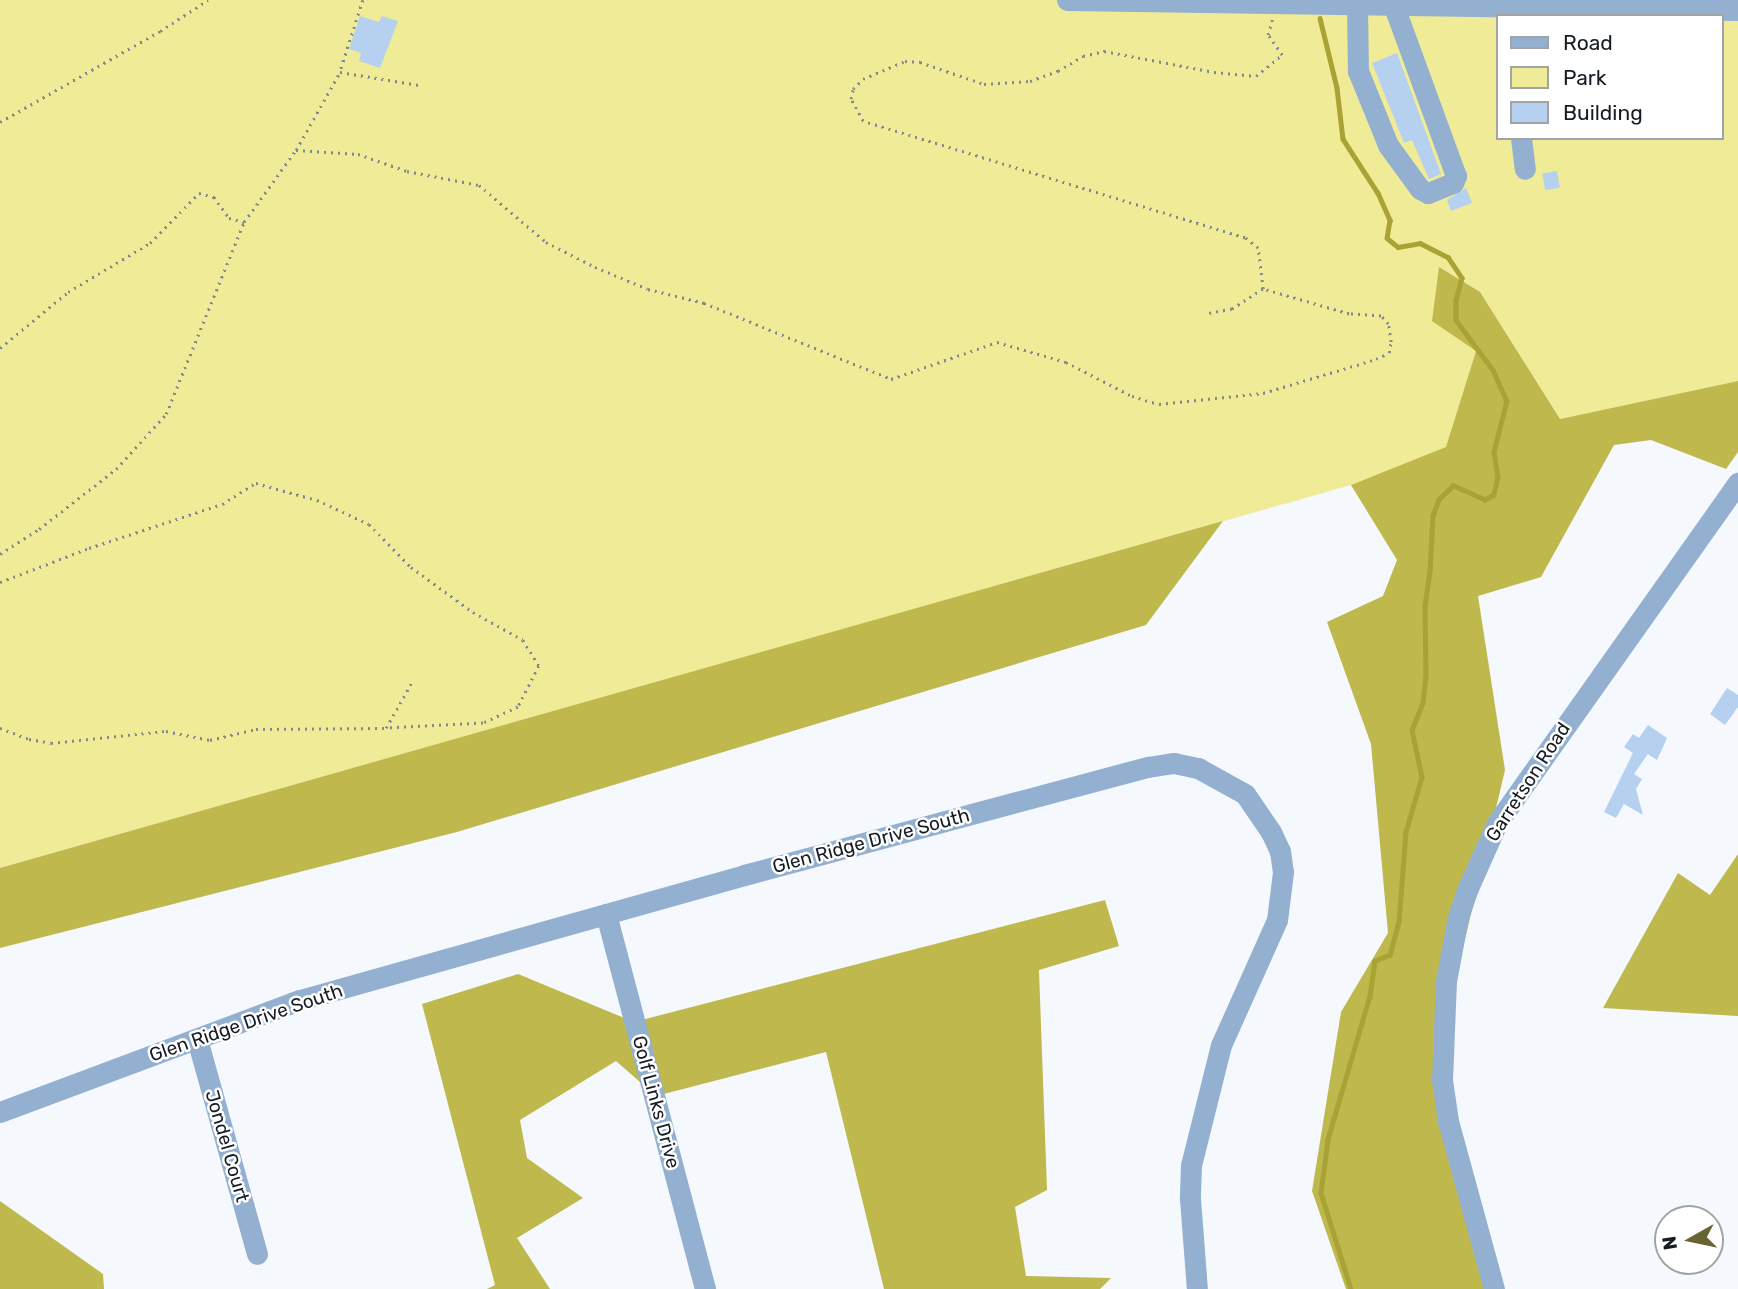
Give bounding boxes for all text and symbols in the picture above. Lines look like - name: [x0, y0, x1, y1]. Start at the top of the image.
- legend: [1496, 14, 1724, 140]
- text: Road: [1563, 30, 1613, 55]
- text: Park: [1563, 65, 1607, 90]
- text: Building: [1563, 100, 1643, 125]
- street label: Garretson Road: [1481, 718, 1575, 846]
- street label: Glen Ridge Drive South: [770, 804, 972, 878]
- street label: Glen Ridge Drive South: [146, 979, 346, 1067]
- street label: Golf Links Drive: [627, 1033, 685, 1171]
- street label: Jondel Court: [200, 1087, 254, 1205]
- north arrow: [1654, 1205, 1724, 1275]
- text: N: [1657, 1235, 1682, 1252]

